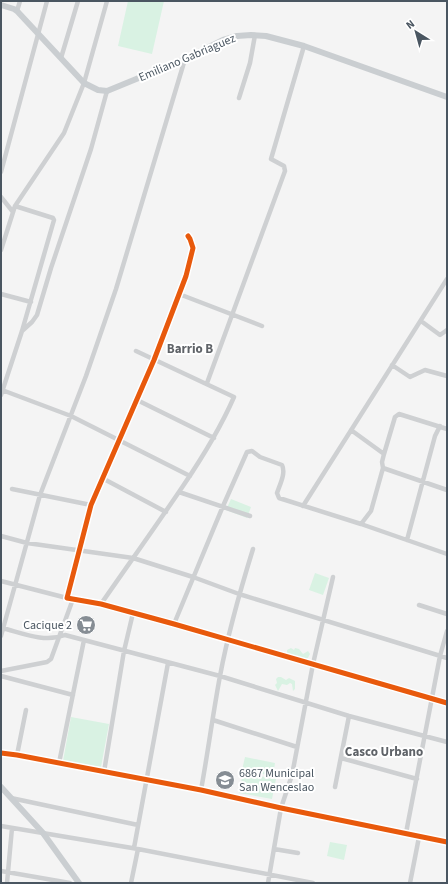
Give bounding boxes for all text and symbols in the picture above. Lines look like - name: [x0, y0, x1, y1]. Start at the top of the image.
- north arrow: [396, 12, 436, 52]
- text: N: [403, 16, 418, 33]
- street label: Emiliano Gabriaguez: [136, 30, 238, 86]
- district label: Barrio B: [167, 340, 213, 358]
- supermarket icon: Cacique 2: [75, 614, 97, 636]
- place label: Cacique 2: [23, 617, 72, 634]
- district label: Casco Urbano: [345, 743, 423, 761]
- place label: 6867 Municipal San Wenceslao: [239, 765, 314, 796]
- school or university icon: 6867 Municipal San Wenceslao: [214, 769, 236, 791]

